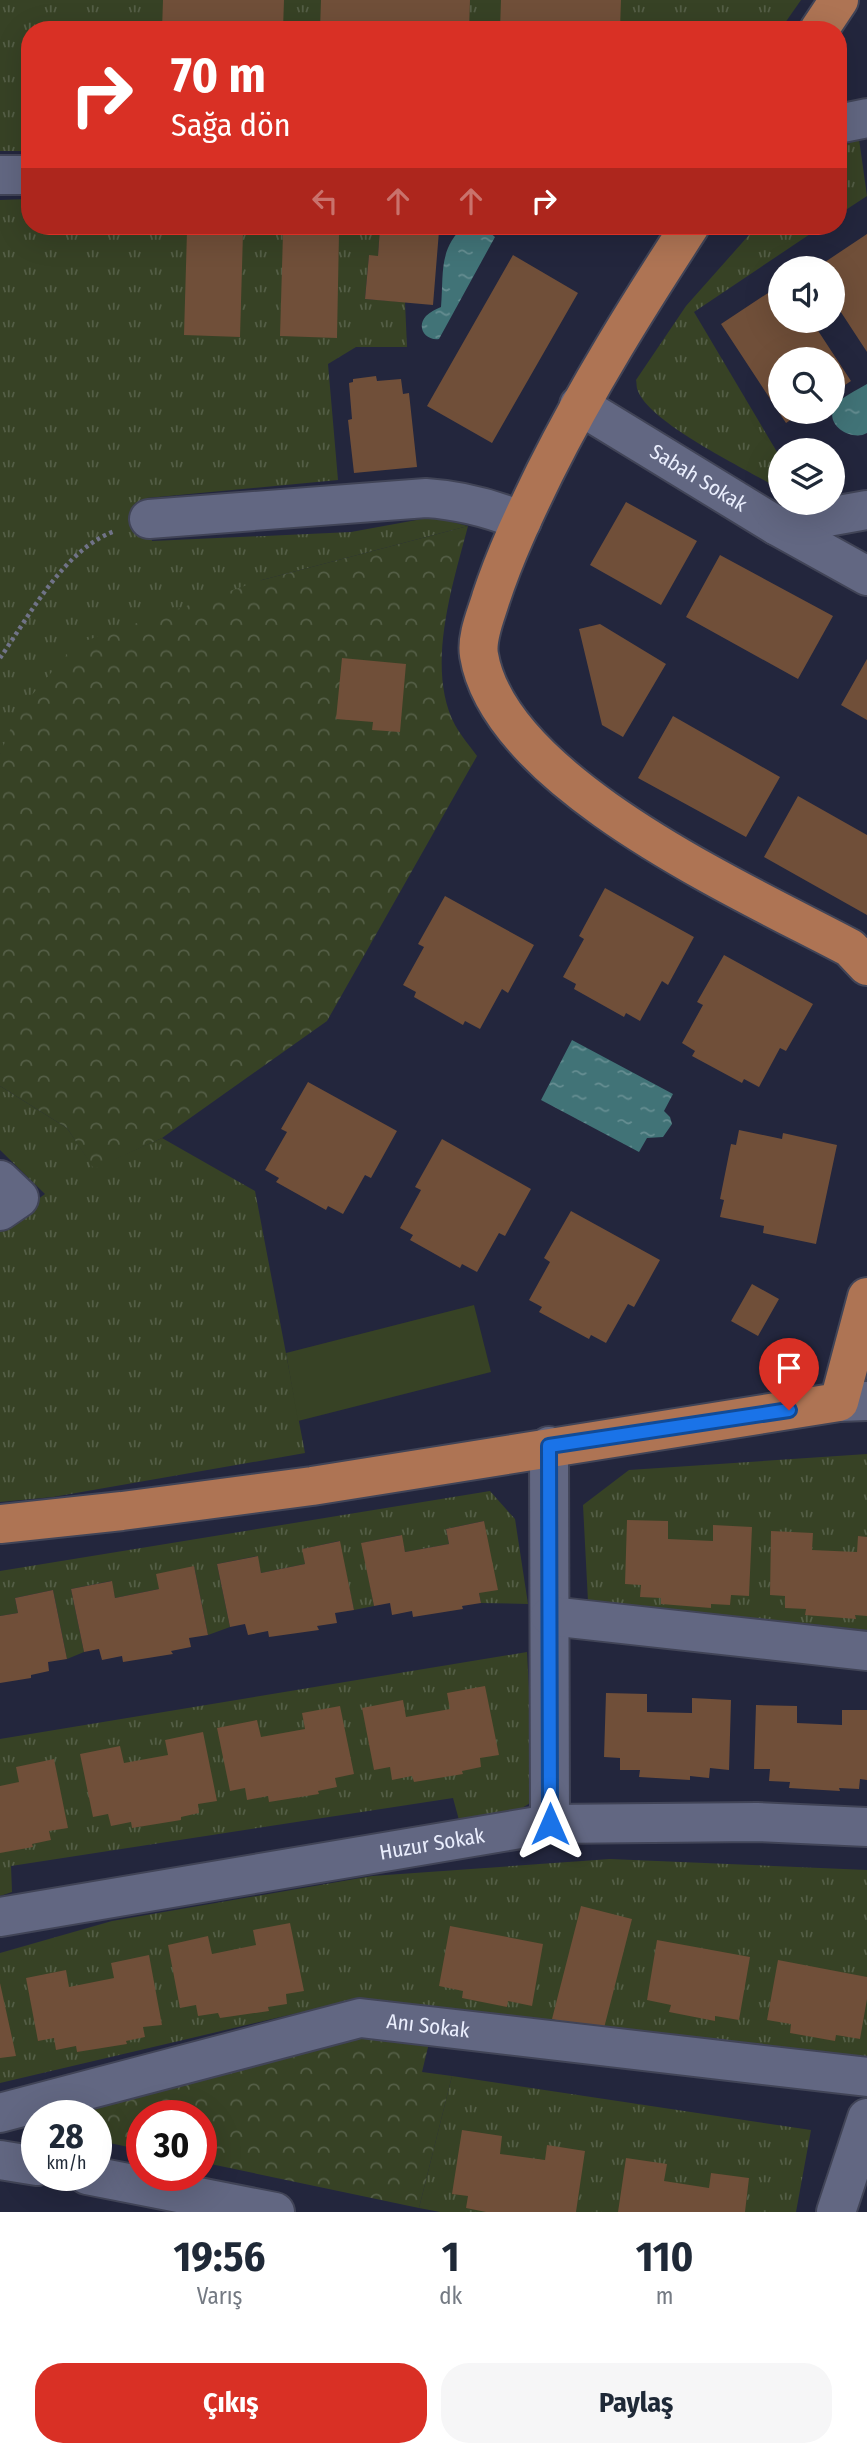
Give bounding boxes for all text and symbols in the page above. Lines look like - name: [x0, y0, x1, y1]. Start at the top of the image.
- text: 70 m: [171, 46, 266, 105]
- icon: right: [56, 49, 147, 140]
- text: Sağa dön: [171, 106, 291, 144]
- icon: left: [306, 182, 344, 220]
- icon: ahead: [379, 182, 417, 220]
- icon: ahead: [452, 182, 490, 220]
- icon: right: [525, 182, 563, 220]
- map controls: [768, 256, 845, 515]
- button: sound: [768, 256, 845, 333]
- button: search: [768, 347, 845, 424]
- street label: Sabah Sokak: [645, 438, 752, 518]
- button: layers: [768, 438, 845, 515]
- pin: [759, 1338, 819, 1410]
- icon: arrive: [770, 1349, 808, 1387]
- position arrow: [513, 1787, 587, 1861]
- street label: Huzur Sokak: [377, 1822, 487, 1866]
- street label: Anı Sokak: [385, 2008, 471, 2044]
- speed limit sign: 30: [126, 2100, 217, 2191]
- text: 28: [49, 2115, 84, 2157]
- text: km/h: [46, 2152, 87, 2174]
- text: 19:56: [174, 2232, 266, 2282]
- text: 1: [442, 2232, 460, 2282]
- text: 110: [636, 2232, 693, 2282]
- text: Varış: [197, 2282, 242, 2310]
- text: dk: [439, 2282, 462, 2310]
- text: m: [656, 2282, 673, 2310]
- button: Çıkış: [35, 2363, 427, 2443]
- button: Paylaş: [441, 2363, 832, 2443]

